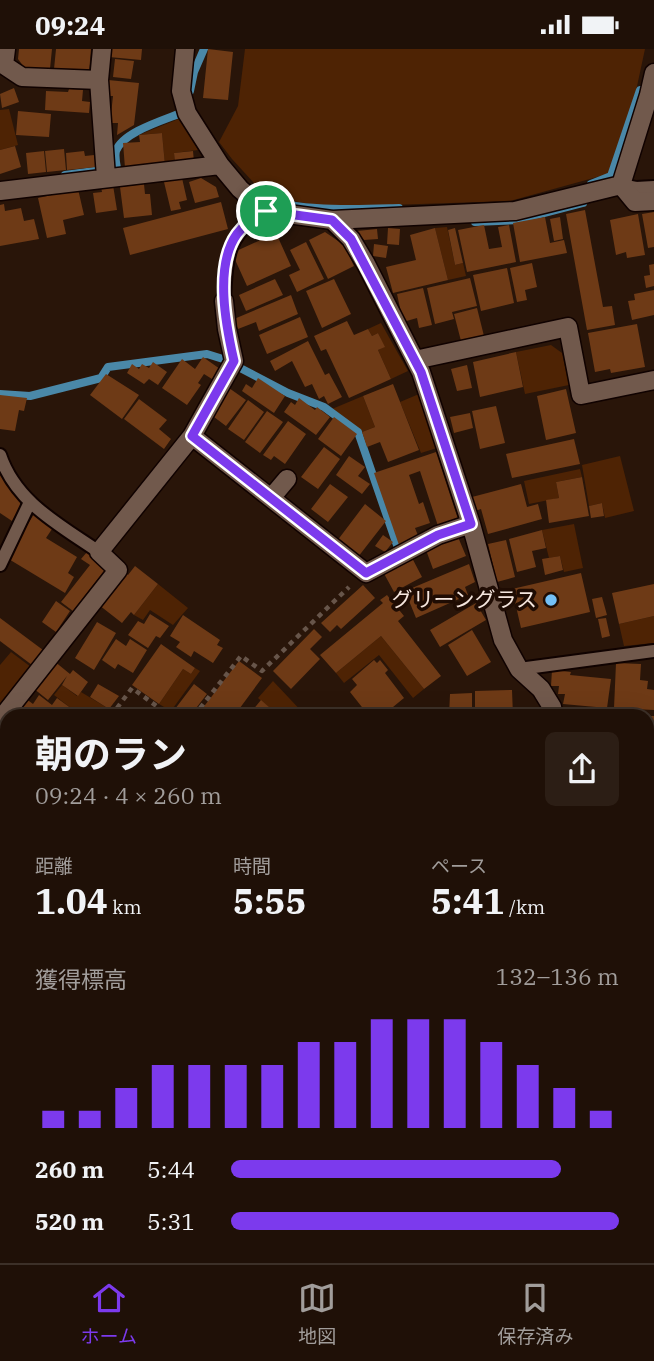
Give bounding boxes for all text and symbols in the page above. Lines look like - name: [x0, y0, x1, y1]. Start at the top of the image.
- text: 09:24: [35, 8, 105, 42]
- pin: [236, 181, 296, 241]
- icon: arrive: [247, 192, 285, 230]
- place label: グリーングラス: [391, 585, 537, 613]
- marker: グリーングラス: [543, 592, 559, 608]
- text: 朝のラン: [35, 729, 187, 778]
- button: share: [545, 732, 619, 806]
- text: 09:24 · 4 × 260 m: [35, 780, 222, 810]
- text: 距離: [35, 854, 73, 878]
- text: 時間: [233, 854, 271, 878]
- text: ペース: [431, 854, 487, 878]
- text: 1.04: [35, 878, 108, 924]
- text: 5:55: [233, 878, 307, 924]
- text: 5:41: [431, 878, 505, 924]
- text: km: [108, 895, 142, 919]
- text: /km: [505, 895, 545, 919]
- text: 132–136 m: [495, 961, 619, 991]
- text: 獲得標高: [35, 964, 127, 994]
- text: 260 m: [35, 1154, 104, 1184]
- text: 5:44: [147, 1154, 195, 1184]
- text: 520 m: [35, 1206, 104, 1236]
- text: 5:31: [147, 1206, 195, 1236]
- tab: ホーム: [81, 1279, 137, 1348]
- tab: 地図: [298, 1279, 336, 1348]
- tab: 保存済み: [497, 1279, 573, 1348]

